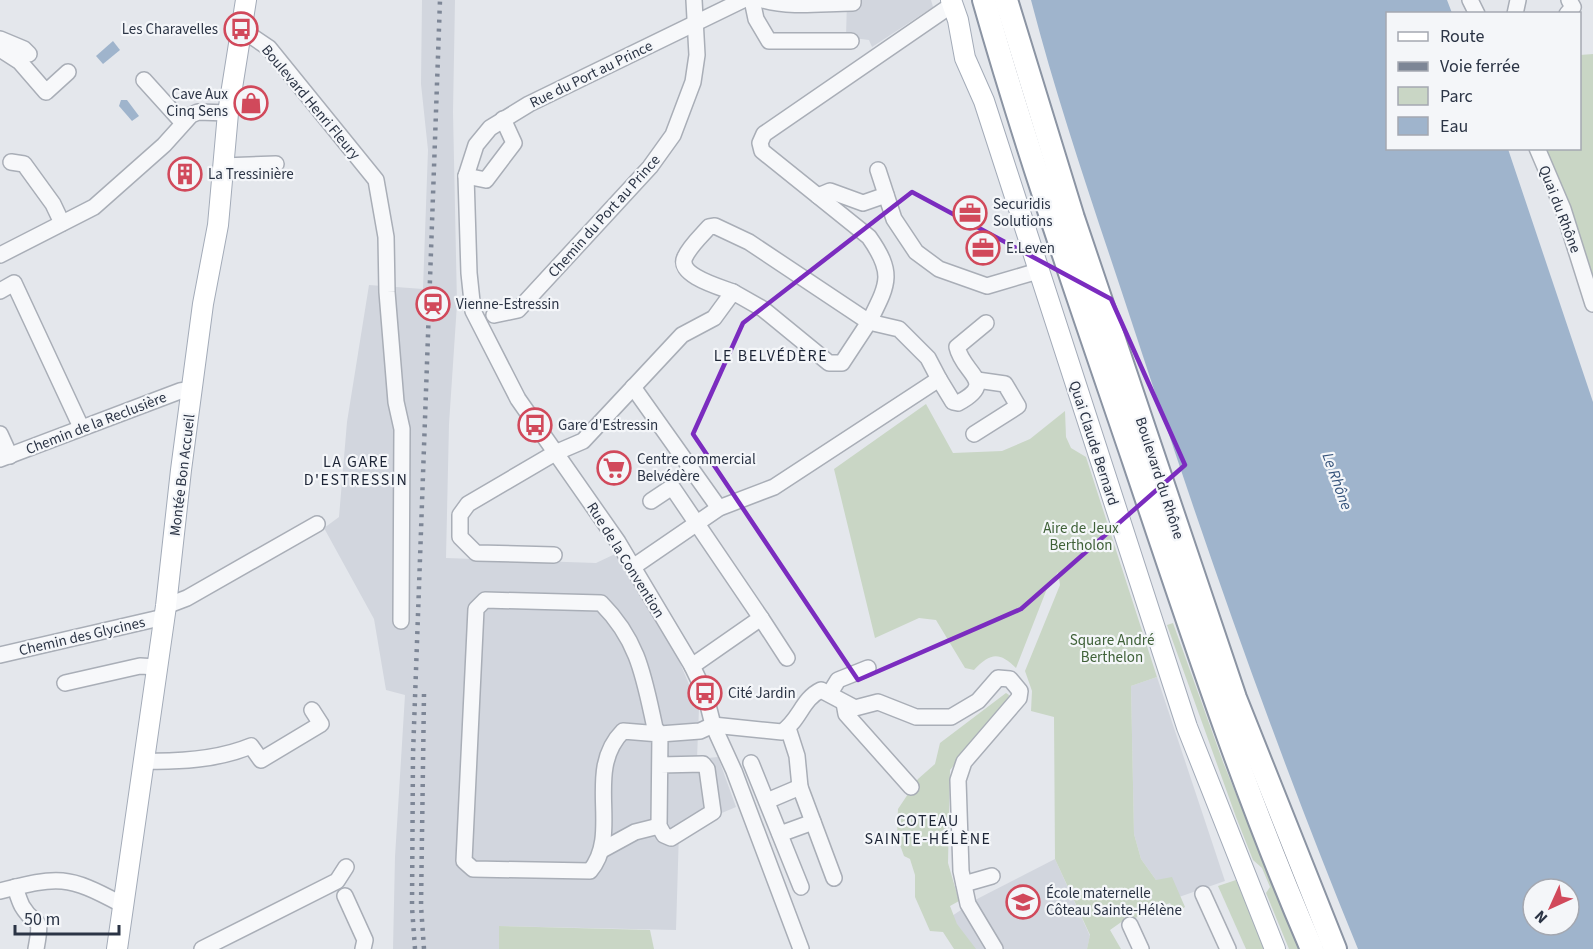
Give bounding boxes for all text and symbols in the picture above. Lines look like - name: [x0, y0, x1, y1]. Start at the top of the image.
- bus stop icon: Les Charavelles: [223, 11, 259, 47]
- legend: [1386, 12, 1581, 150]
- place label: Les Charavelles: [122, 19, 218, 40]
- text: Route: [1440, 24, 1484, 49]
- street label: Rue du Port au Prince: [526, 36, 656, 113]
- street label: Boulevard Henri Fleury: [256, 40, 365, 164]
- text: Voie ferrée: [1440, 54, 1520, 79]
- place label: Cave Aux Cinq Sens: [166, 84, 228, 122]
- text: Parc: [1440, 84, 1473, 109]
- shop icon: Cave Aux Cinq Sens: [233, 85, 269, 121]
- text: Eau: [1440, 114, 1468, 139]
- street label: Chemin du Port au Prince: [543, 150, 665, 282]
- building icon: La Tressinière: [167, 156, 203, 192]
- street label: Quai du Rhône: [1533, 162, 1586, 256]
- place label: La Tressinière: [208, 164, 294, 185]
- place label: Securidis Solutions: [993, 194, 1053, 232]
- office icon: Securidis Solutions: [952, 195, 988, 231]
- office icon: E.Leven: [965, 230, 1001, 266]
- place label: E.Leven: [1006, 238, 1055, 259]
- station icon: Vienne-Estressin: [415, 286, 451, 322]
- place label: Vienne-Estressin: [456, 294, 559, 315]
- district label: LE BELVÉDÈRE: [714, 345, 828, 367]
- street label: Quai Claude Bernard: [1063, 378, 1124, 508]
- street label: Chemin de la Reclusière: [23, 387, 170, 460]
- bus stop icon: Gare d'Estressin: [517, 407, 553, 443]
- street label: Montée Bon Accueil: [165, 413, 200, 537]
- street label: Boulevard du Rhône: [1130, 414, 1189, 542]
- place label: Gare d'Estressin: [558, 415, 658, 436]
- place label: Centre commercial Belvédère: [637, 449, 756, 487]
- supermarket icon: Centre commercial Belvédère: [596, 450, 632, 486]
- water label: Le Rhône: [1317, 450, 1358, 513]
- district label: LA GARE D'ESTRESSIN: [304, 451, 408, 491]
- street label: Rue de la Convention: [581, 498, 670, 622]
- park label: Aire de Jeux Bertholon: [1043, 518, 1119, 556]
- street label: Chemin des Glycines: [17, 612, 147, 661]
- park label: Square André Berthelon: [1070, 630, 1154, 668]
- bus stop icon: Cité Jardin: [687, 675, 723, 711]
- place label: Cité Jardin: [728, 683, 796, 704]
- district label: COTEAU SAINTE-HÉLÈNE: [864, 810, 992, 850]
- north arrow: [1521, 877, 1581, 937]
- place label: École maternelle Côteau Sainte-Hélène: [1046, 883, 1182, 921]
- school or university icon: École maternelle Côteau Sainte-Hélène: [1005, 884, 1041, 920]
- scale bar: [15, 898, 118, 936]
- text: N: [1530, 905, 1553, 928]
- text: 50 m: [24, 907, 60, 932]

